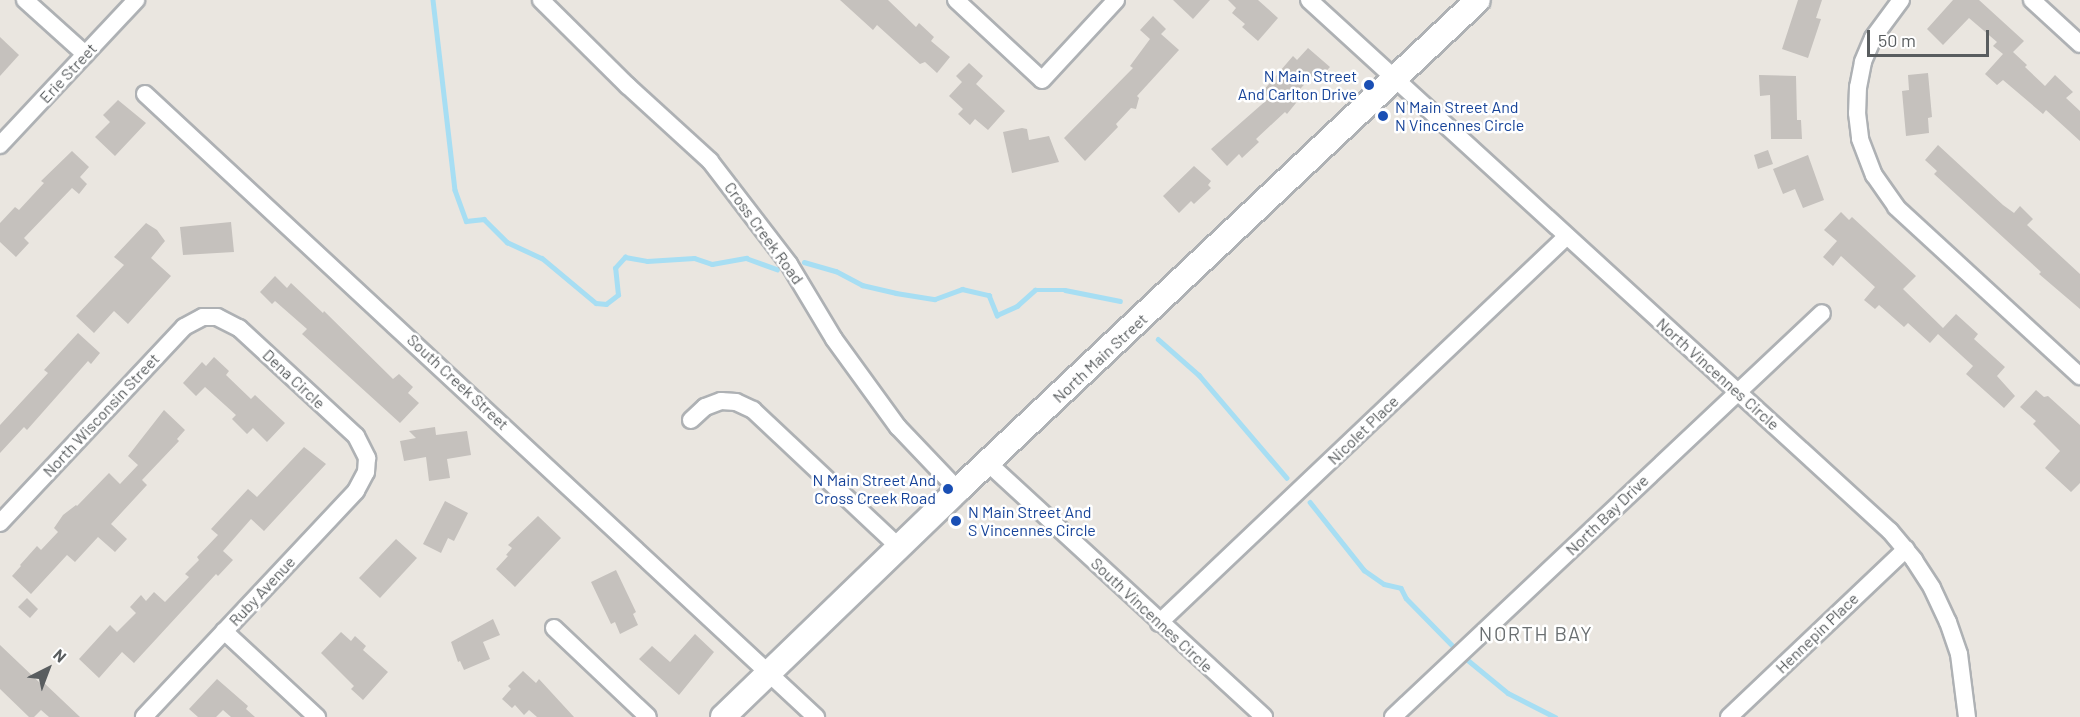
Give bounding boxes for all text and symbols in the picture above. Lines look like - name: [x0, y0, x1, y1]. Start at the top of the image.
- scale bar: [1870, 18, 1992, 56]
- text: 50 m: [1878, 29, 1916, 51]
- street label: Erie Street: [35, 39, 101, 107]
- place label: N Main Street And Carlton Drive: [1238, 66, 1357, 104]
- marker: N Main Street And Carlton Drive: [1362, 78, 1376, 92]
- place label: N Main Street And N Vincennes Circle: [1395, 97, 1524, 135]
- marker: N Main Street And N Vincennes Circle: [1376, 109, 1390, 123]
- street label: Cross Creek Road: [720, 178, 808, 288]
- street label: North Main Street: [1049, 309, 1151, 407]
- street label: North Vincennes Circle: [1653, 314, 1783, 434]
- street label: South Creek Street: [403, 330, 513, 434]
- street label: Dena Circle: [259, 345, 329, 413]
- street label: North Wisconsin Street: [39, 349, 163, 481]
- street label: Nicolet Place: [1324, 391, 1402, 469]
- place label: N Main Street And Cross Creek Road: [813, 470, 936, 508]
- street label: North Bay Drive: [1562, 471, 1652, 559]
- marker: N Main Street And Cross Creek Road: [941, 482, 955, 496]
- place label: N Main Street And S Vincennes Circle: [968, 502, 1096, 540]
- marker: N Main Street And S Vincennes Circle: [949, 514, 963, 528]
- street label: Ruby Avenue: [225, 552, 299, 630]
- street label: South Vincennes Circle: [1087, 554, 1217, 676]
- street label: Hennepin Place: [1772, 589, 1862, 677]
- district label: NORTH BAY: [1479, 621, 1593, 645]
- north arrow: [18, 639, 78, 699]
- text: N: [50, 645, 71, 666]

